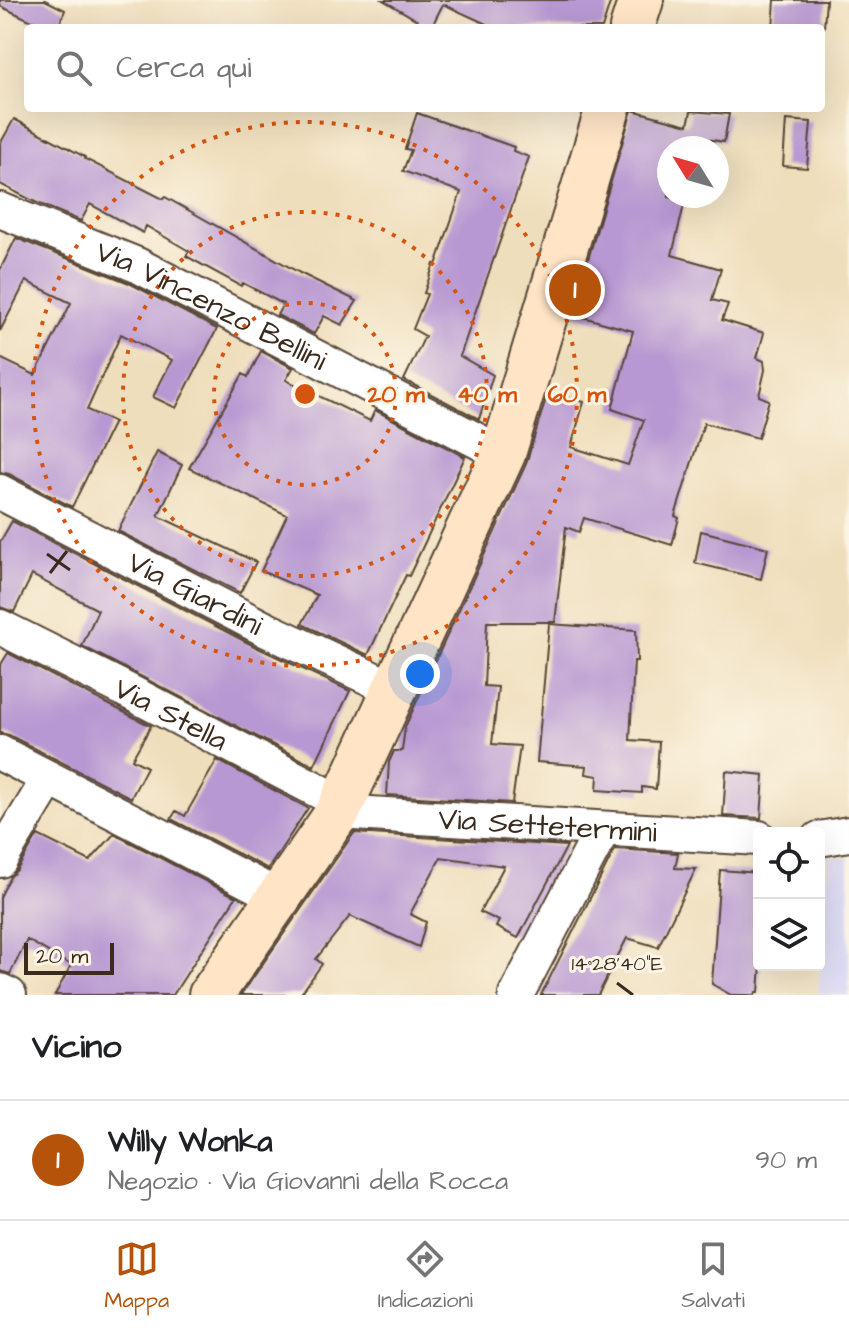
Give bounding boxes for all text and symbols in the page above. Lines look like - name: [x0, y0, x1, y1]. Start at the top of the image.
- search box: [24, 24, 825, 112]
- icon: search: [52, 46, 96, 90]
- text: Cerca qui: [116, 47, 251, 89]
- north arrow: [657, 136, 729, 208]
- street label: Via Vincenzo Bellini: [89, 231, 334, 382]
- pin: 1: [549, 260, 601, 320]
- text: 20 m: [366, 378, 425, 412]
- text: 40 m: [457, 378, 517, 412]
- text: 60 m: [548, 378, 607, 412]
- centre of rings: [291, 380, 319, 408]
- street label: Via Giardini: [120, 541, 270, 647]
- your location: [400, 654, 440, 694]
- street label: Via Stella: [107, 668, 235, 762]
- street label: Via Settetermini: [437, 798, 659, 854]
- map controls: [753, 827, 825, 971]
- button: locate: [753, 827, 825, 899]
- button: layers: [753, 899, 825, 971]
- scale bar: [24, 939, 114, 975]
- text: 20 m: [36, 941, 88, 972]
- text: 14°28'40"E: [571, 950, 663, 978]
- text: Vicino: [32, 1023, 121, 1071]
- text: Willy Wonka: [108, 1121, 272, 1163]
- text: 1: [56, 1142, 60, 1178]
- text: 90 m: [755, 1142, 817, 1178]
- text: Negozio · Via Giovanni della Rocca: [108, 1163, 508, 1199]
- tab: Mappa: [104, 1237, 169, 1316]
- tab: Indicazioni: [378, 1237, 473, 1316]
- tab: Salvati: [681, 1237, 745, 1316]

